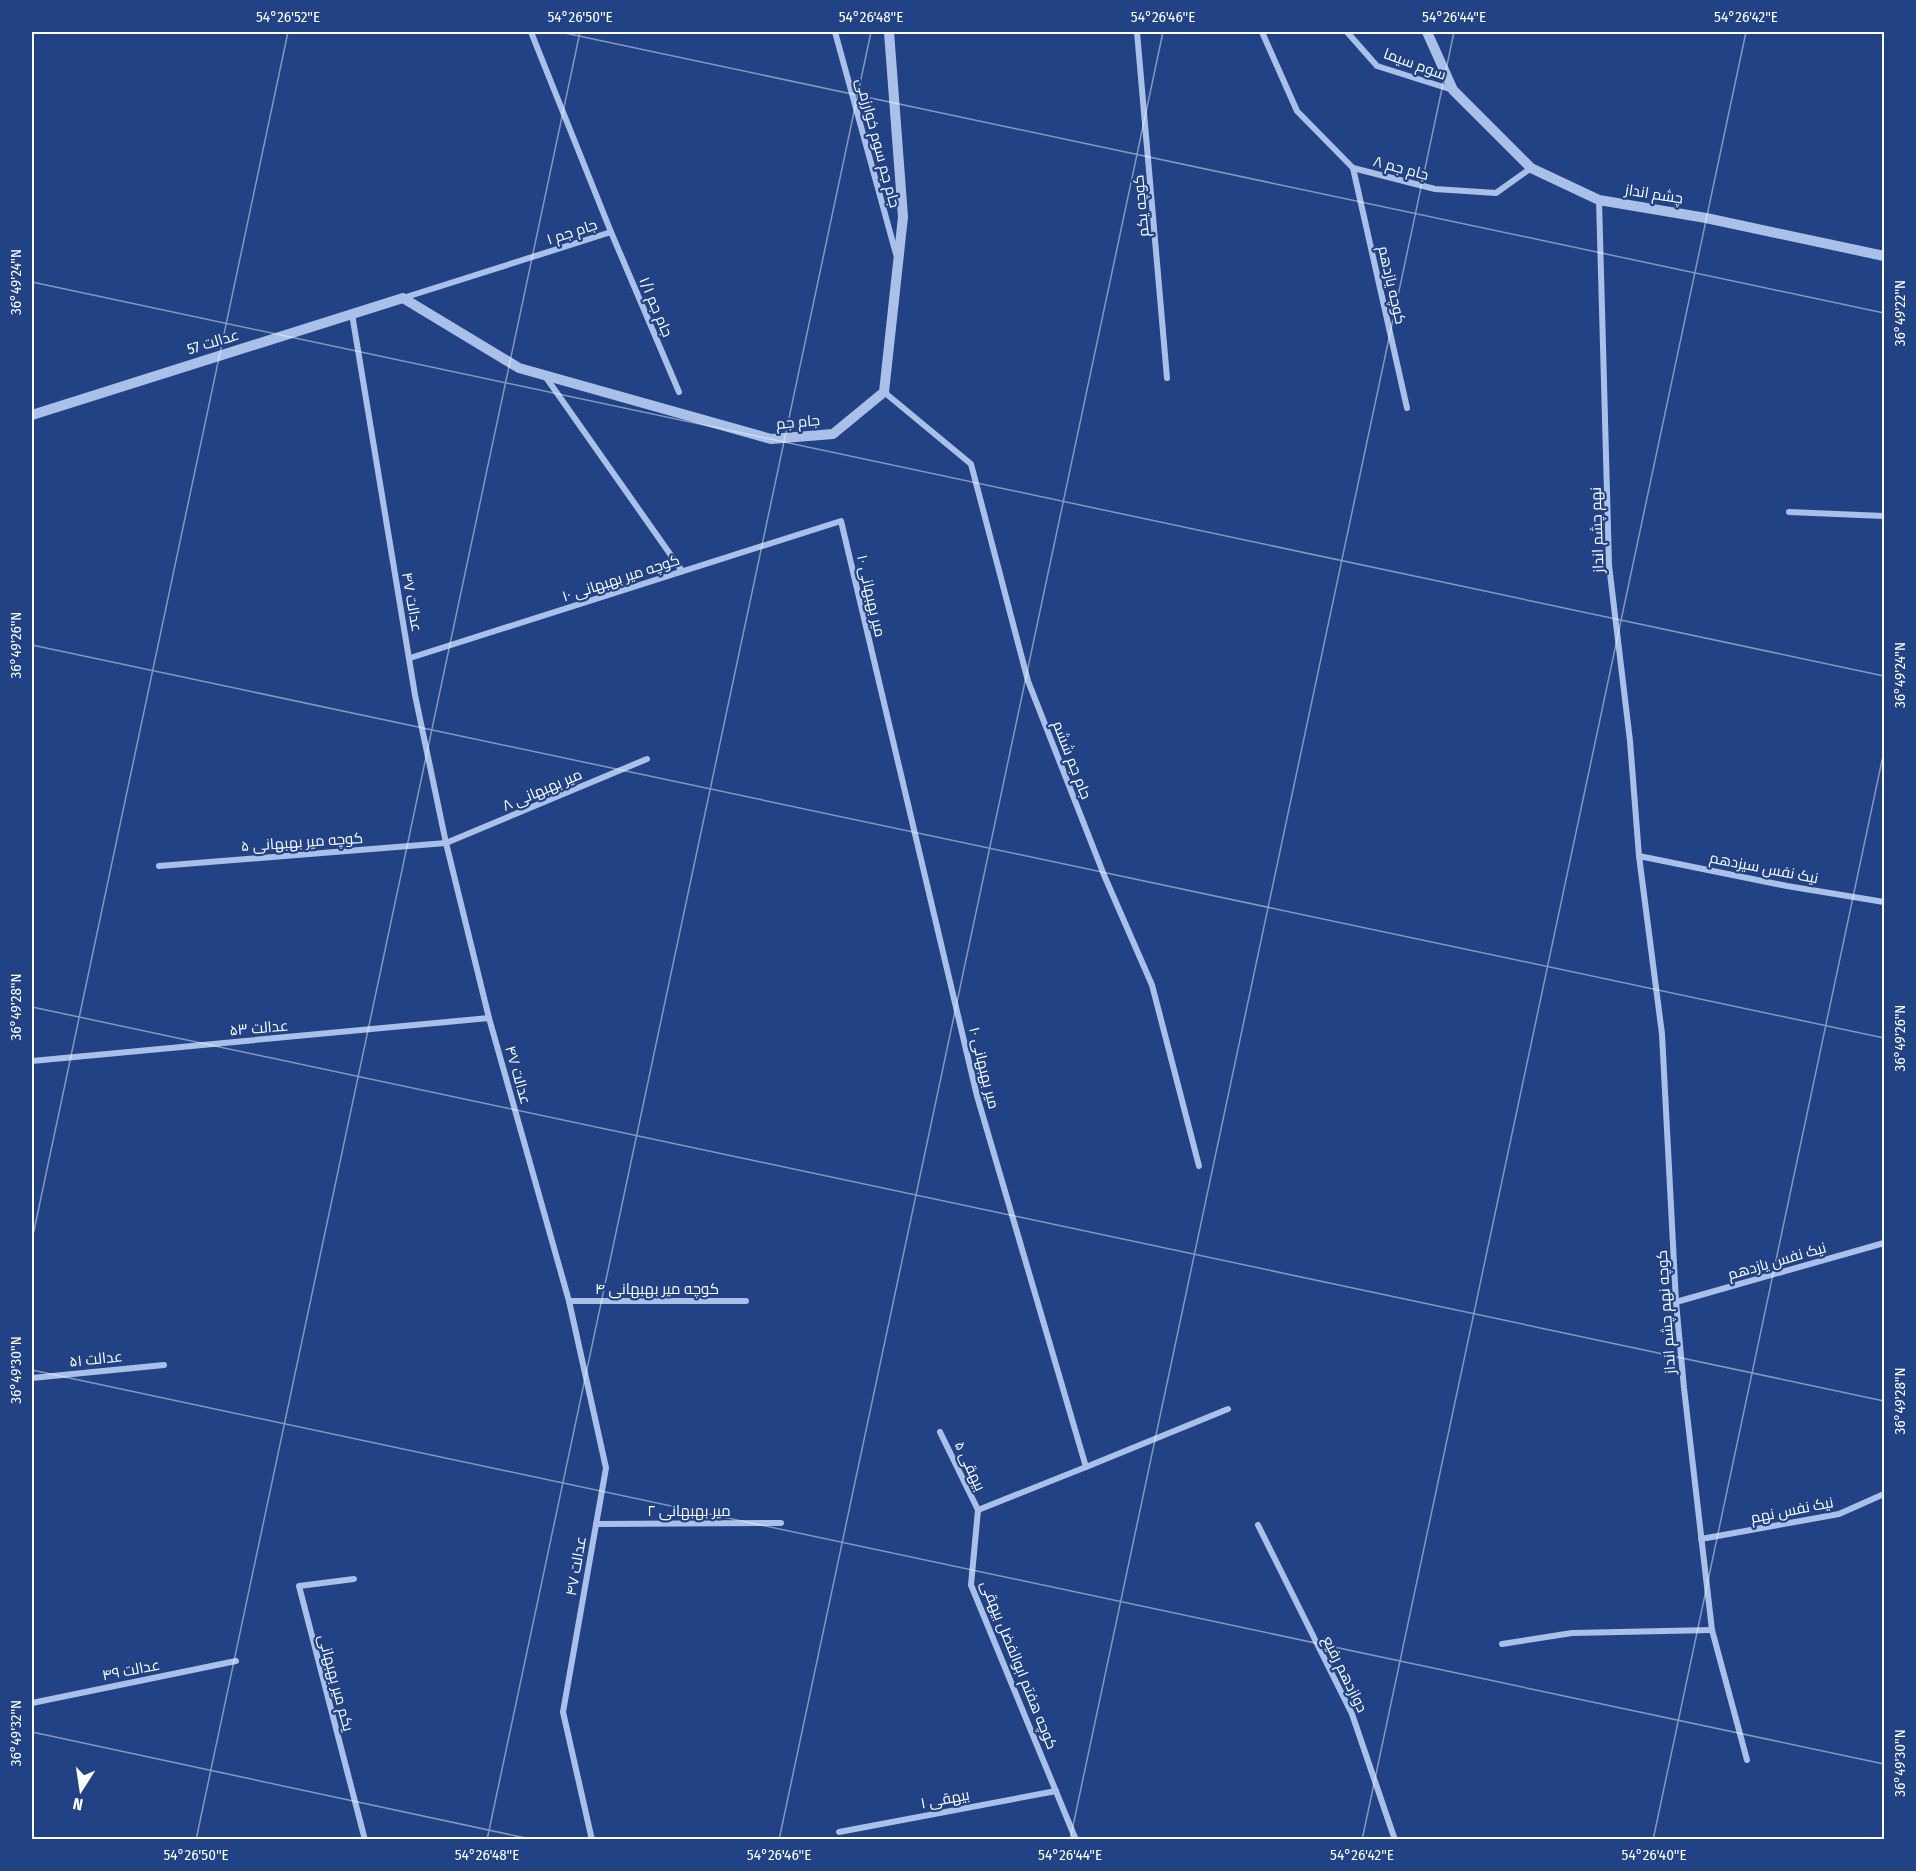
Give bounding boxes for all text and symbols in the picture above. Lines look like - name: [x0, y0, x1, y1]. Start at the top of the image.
- text: 54°26'52"E: [256, 8, 320, 26]
- text: 54°26'50"E: [547, 8, 613, 26]
- text: 54°26'48"E: [839, 8, 903, 26]
- text: 54°26'46"E: [1131, 8, 1195, 26]
- text: 54°26'44"E: [1422, 8, 1486, 26]
- text: 54°26'42"E: [1714, 8, 1778, 26]
- street label: سوم سیما: [1381, 44, 1449, 85]
- street label: جام جم سوم خوارزمی: [851, 76, 904, 210]
- street label: ۸ جام جم: [1371, 152, 1431, 185]
- street label: کوچه یکم: [1129, 174, 1154, 238]
- street label: چشم انداز: [1622, 180, 1684, 208]
- street label: ۱ جام جم: [544, 215, 600, 250]
- street label: کوچه یازدهم: [1373, 244, 1410, 326]
- text: 36°49'24"N: [7, 249, 25, 315]
- street label: ۱/۱ جام جم: [634, 274, 677, 340]
- text: 36°49'22"N: [1891, 280, 1909, 346]
- street label: عدالت 57: [185, 326, 241, 358]
- street label: جام جم: [775, 411, 821, 434]
- street label: نهم چشم انداز: [1587, 487, 1609, 574]
- street label: کوچه میر بهبهانی ۱۰: [560, 551, 682, 606]
- street label: ۱۰ میر بهبهانی: [852, 553, 889, 639]
- street label: عدالت ۴۷: [398, 571, 426, 633]
- text: 36°49'26"N: [7, 612, 25, 678]
- text: 36°49'24"N: [1891, 642, 1909, 708]
- street label: جام جم ششم: [1048, 718, 1095, 802]
- street label: ۸ میر بهبهانی: [499, 765, 585, 816]
- street label: کوچه میر بهبهانی ۵: [240, 829, 364, 856]
- street label: نیک نفس سیزدهم: [1708, 849, 1820, 888]
- text: 36°49'28"N: [7, 973, 25, 1041]
- text: 36°49'26"N: [1891, 1005, 1909, 1071]
- street label: عدالت ۵۳: [229, 1016, 289, 1040]
- street label: ۱۰ میر بهبهانی: [964, 1025, 1003, 1111]
- street label: عدالت ۴۷: [501, 1044, 535, 1106]
- street label: نیک نفس یازدهم: [1726, 1238, 1829, 1285]
- street label: کوچه نهم چشم انداز: [1653, 1249, 1680, 1376]
- street label: کوچه میر بهبهانی ۴: [595, 1280, 719, 1299]
- text: 36°49'30"N: [7, 1336, 25, 1404]
- street label: عدالت ۵۱: [68, 1347, 124, 1371]
- text: 36°49'28"N: [1891, 1367, 1909, 1435]
- street label: ۵ بیهقی: [950, 1438, 989, 1494]
- street label: نیک نفس نهم: [1749, 1493, 1835, 1528]
- street label: ۲ میر بهبهانی: [647, 1502, 731, 1521]
- street label: عدالت ۴۷: [562, 1535, 590, 1597]
- street label: کوچه هفتم ابوالفضل بیهقی: [976, 1578, 1061, 1752]
- street label: یکم میر بهبهانی: [313, 1633, 358, 1734]
- street label: دوازدهم رفیع: [1317, 1633, 1371, 1716]
- street label: عدالت ۴۹: [101, 1656, 161, 1684]
- text: 36°49'32"N: [7, 1700, 25, 1766]
- text: 36°49'30"N: [1891, 1729, 1909, 1797]
- north arrow: [51, 1760, 111, 1820]
- street label: بیهقی ۱: [919, 1785, 971, 1814]
- text: N: [71, 1794, 85, 1814]
- text: 54°26'50"E: [163, 1846, 229, 1864]
- text: 54°26'48"E: [455, 1846, 519, 1864]
- text: 54°26'46"E: [747, 1846, 811, 1864]
- text: 54°26'44"E: [1038, 1846, 1102, 1864]
- text: 54°26'42"E: [1330, 1846, 1394, 1864]
- text: 54°26'40"E: [1622, 1846, 1687, 1864]

